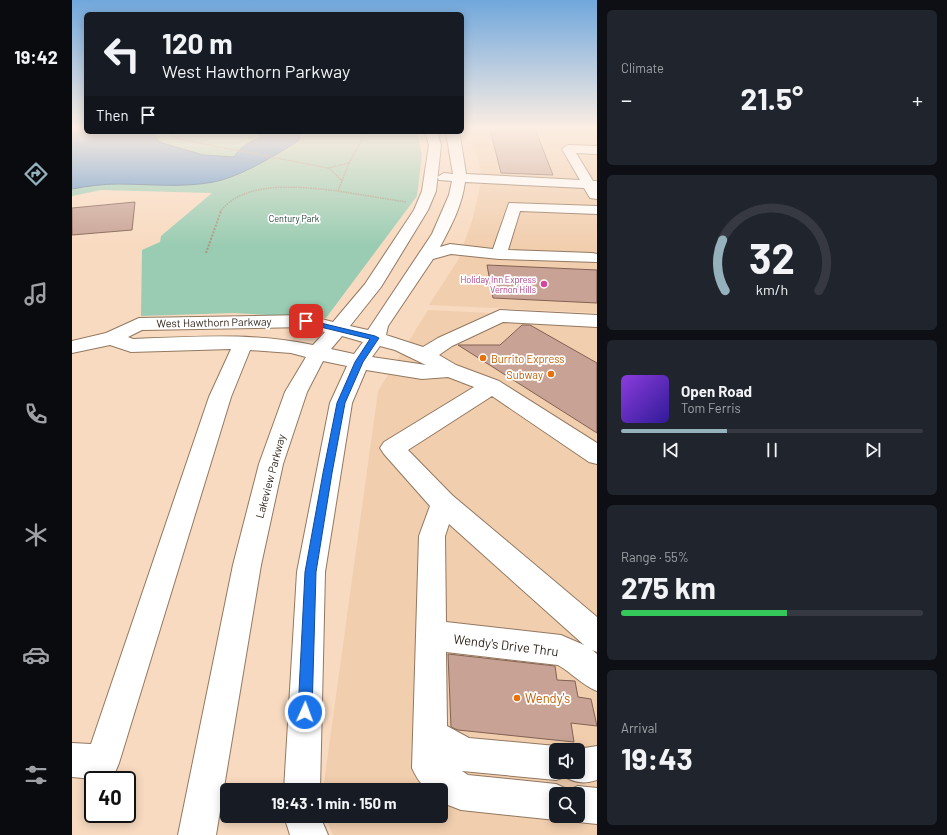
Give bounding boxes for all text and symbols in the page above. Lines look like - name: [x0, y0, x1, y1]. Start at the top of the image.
- text: 120 m: [162, 26, 233, 60]
- icon: left: [96, 28, 148, 80]
- text: 19:42: [14, 46, 58, 68]
- text: West Hawthorn Parkway: [162, 60, 350, 82]
- text: Climate: [621, 60, 664, 76]
- text: 21.5°: [741, 80, 803, 116]
- text: −: [621, 86, 632, 112]
- text: +: [912, 86, 923, 112]
- icon: arrive: [137, 104, 159, 126]
- text: Then: [96, 106, 129, 124]
- icon: directions: [22, 160, 50, 188]
- park label: Century Park: [269, 213, 320, 224]
- text: 32: [749, 231, 795, 281]
- place label: Holiday Inn Express Vernon Hills: [460, 274, 536, 295]
- marker: Holiday Inn Express Vernon Hills: [539, 279, 549, 289]
- icon: music: [22, 280, 50, 308]
- text: km/h: [756, 280, 788, 297]
- pin: [289, 304, 323, 338]
- icon: arrive: [295, 310, 317, 332]
- street label: West Hawthorn Parkway: [156, 314, 272, 330]
- place label: Burrito Express: [491, 352, 565, 365]
- marker: Burrito Express: [478, 353, 488, 363]
- place label: Subway: [506, 368, 543, 381]
- marker: Subway: [546, 369, 556, 379]
- text: Open Road: [681, 382, 752, 400]
- icon: phone: [22, 400, 50, 428]
- text: Tom Ferris: [681, 400, 741, 416]
- street label: Lakeview Parkway: [252, 432, 288, 520]
- icon: previous: [660, 439, 682, 461]
- icon: pause: [761, 439, 783, 461]
- icon: next: [862, 439, 884, 461]
- icon: climate: [22, 521, 50, 549]
- text: Range · 55%: [621, 549, 689, 565]
- text: 275 km: [621, 569, 716, 605]
- street label: Wendy's Drive Thru: [453, 631, 559, 659]
- icon: car: [22, 641, 50, 669]
- place label: Wendy's: [525, 690, 570, 706]
- position arrow: [284, 691, 326, 733]
- marker: Wendy's: [512, 693, 522, 703]
- text: Arrival: [621, 720, 657, 736]
- text: 19:43: [621, 740, 693, 776]
- map controls: [549, 743, 585, 823]
- button: sound: [549, 743, 585, 779]
- icon: filters: [22, 761, 50, 789]
- speed limit sign: 40: [84, 771, 136, 823]
- button: search: [549, 787, 585, 823]
- text: 19:43 · 1 min · 150 m: [271, 794, 397, 812]

